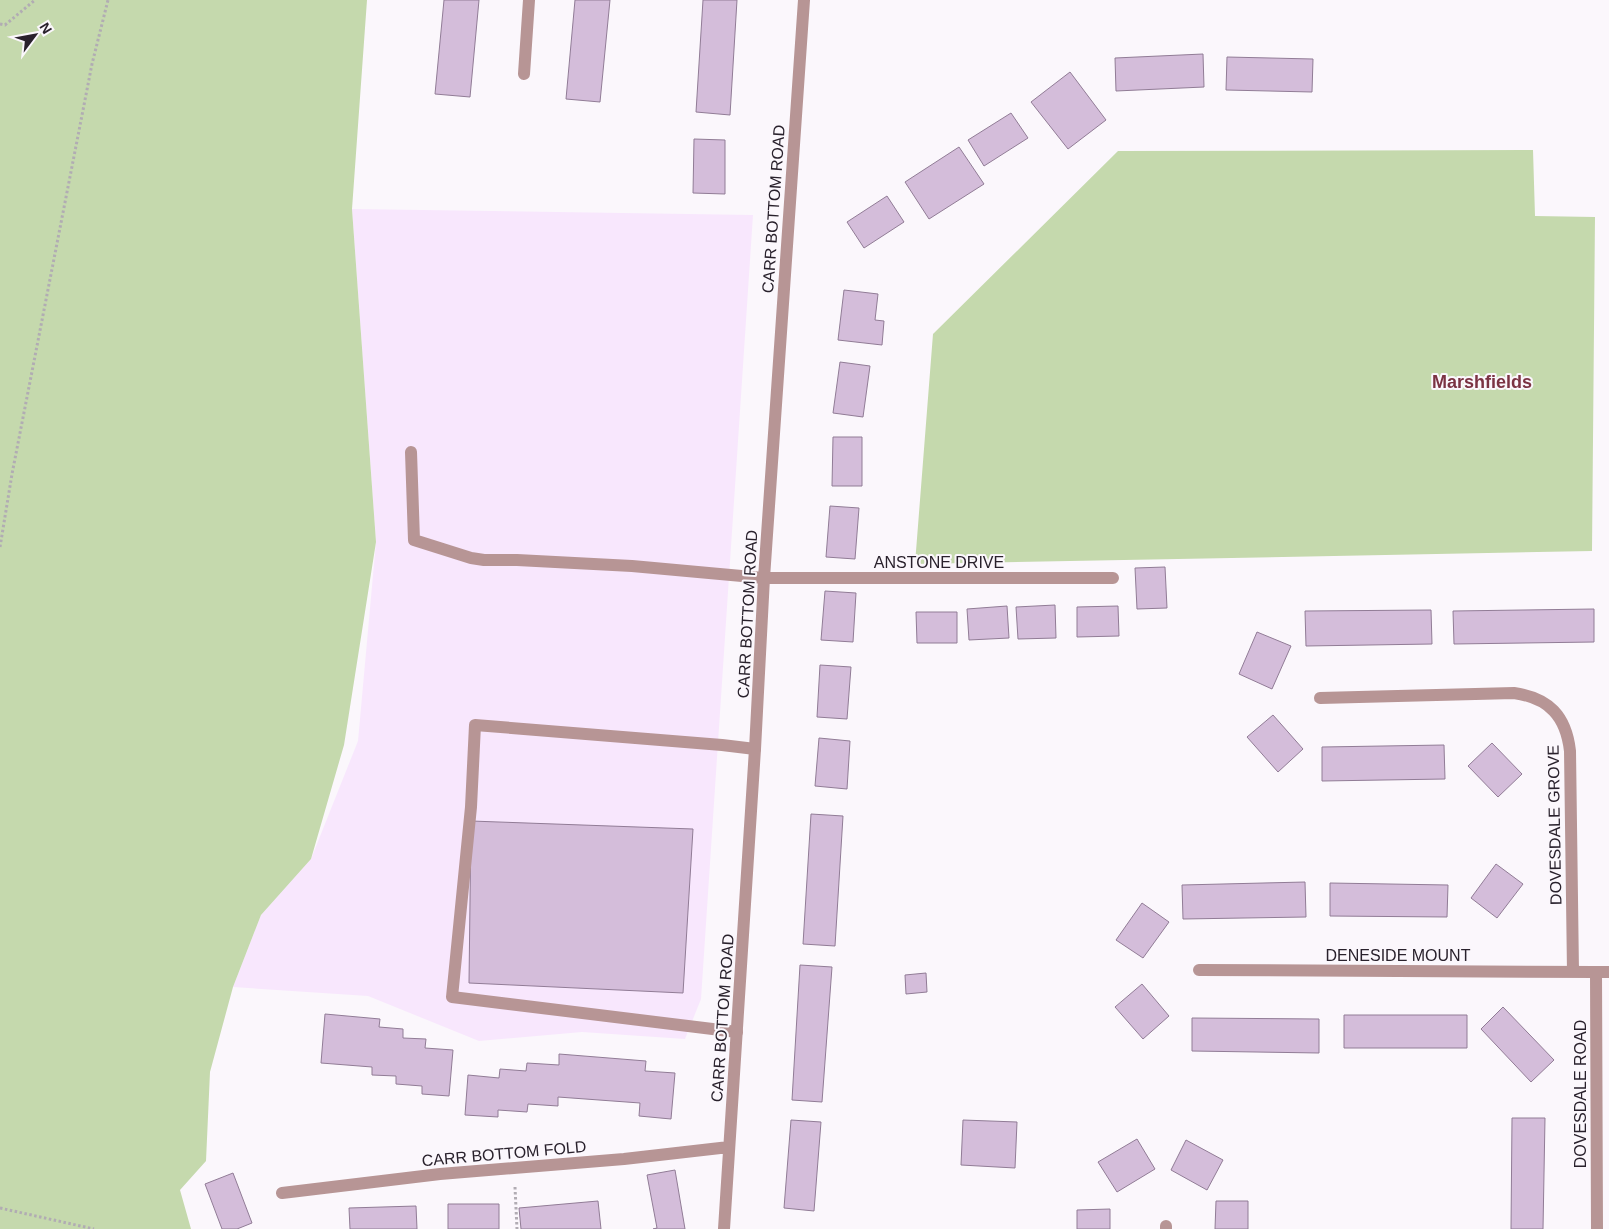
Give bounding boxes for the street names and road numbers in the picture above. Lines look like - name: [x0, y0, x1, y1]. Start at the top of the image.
- street label: CARR BOTTOM ROAD: [759, 124, 788, 294]
- street label: CARR BOTTOM ROAD: [735, 529, 760, 699]
- street label: ANSTONE DRIVE: [874, 554, 1004, 571]
- street label: DOVESDALE GROVE: [1545, 745, 1564, 905]
- street label: CARR BOTTOM ROAD: [708, 933, 737, 1103]
- street label: DENESIDE MOUNT: [1326, 947, 1471, 964]
- street label: DOVESDALE ROAD: [1572, 1020, 1589, 1168]
- street label: CARR BOTTOM FOLD: [421, 1138, 587, 1169]

